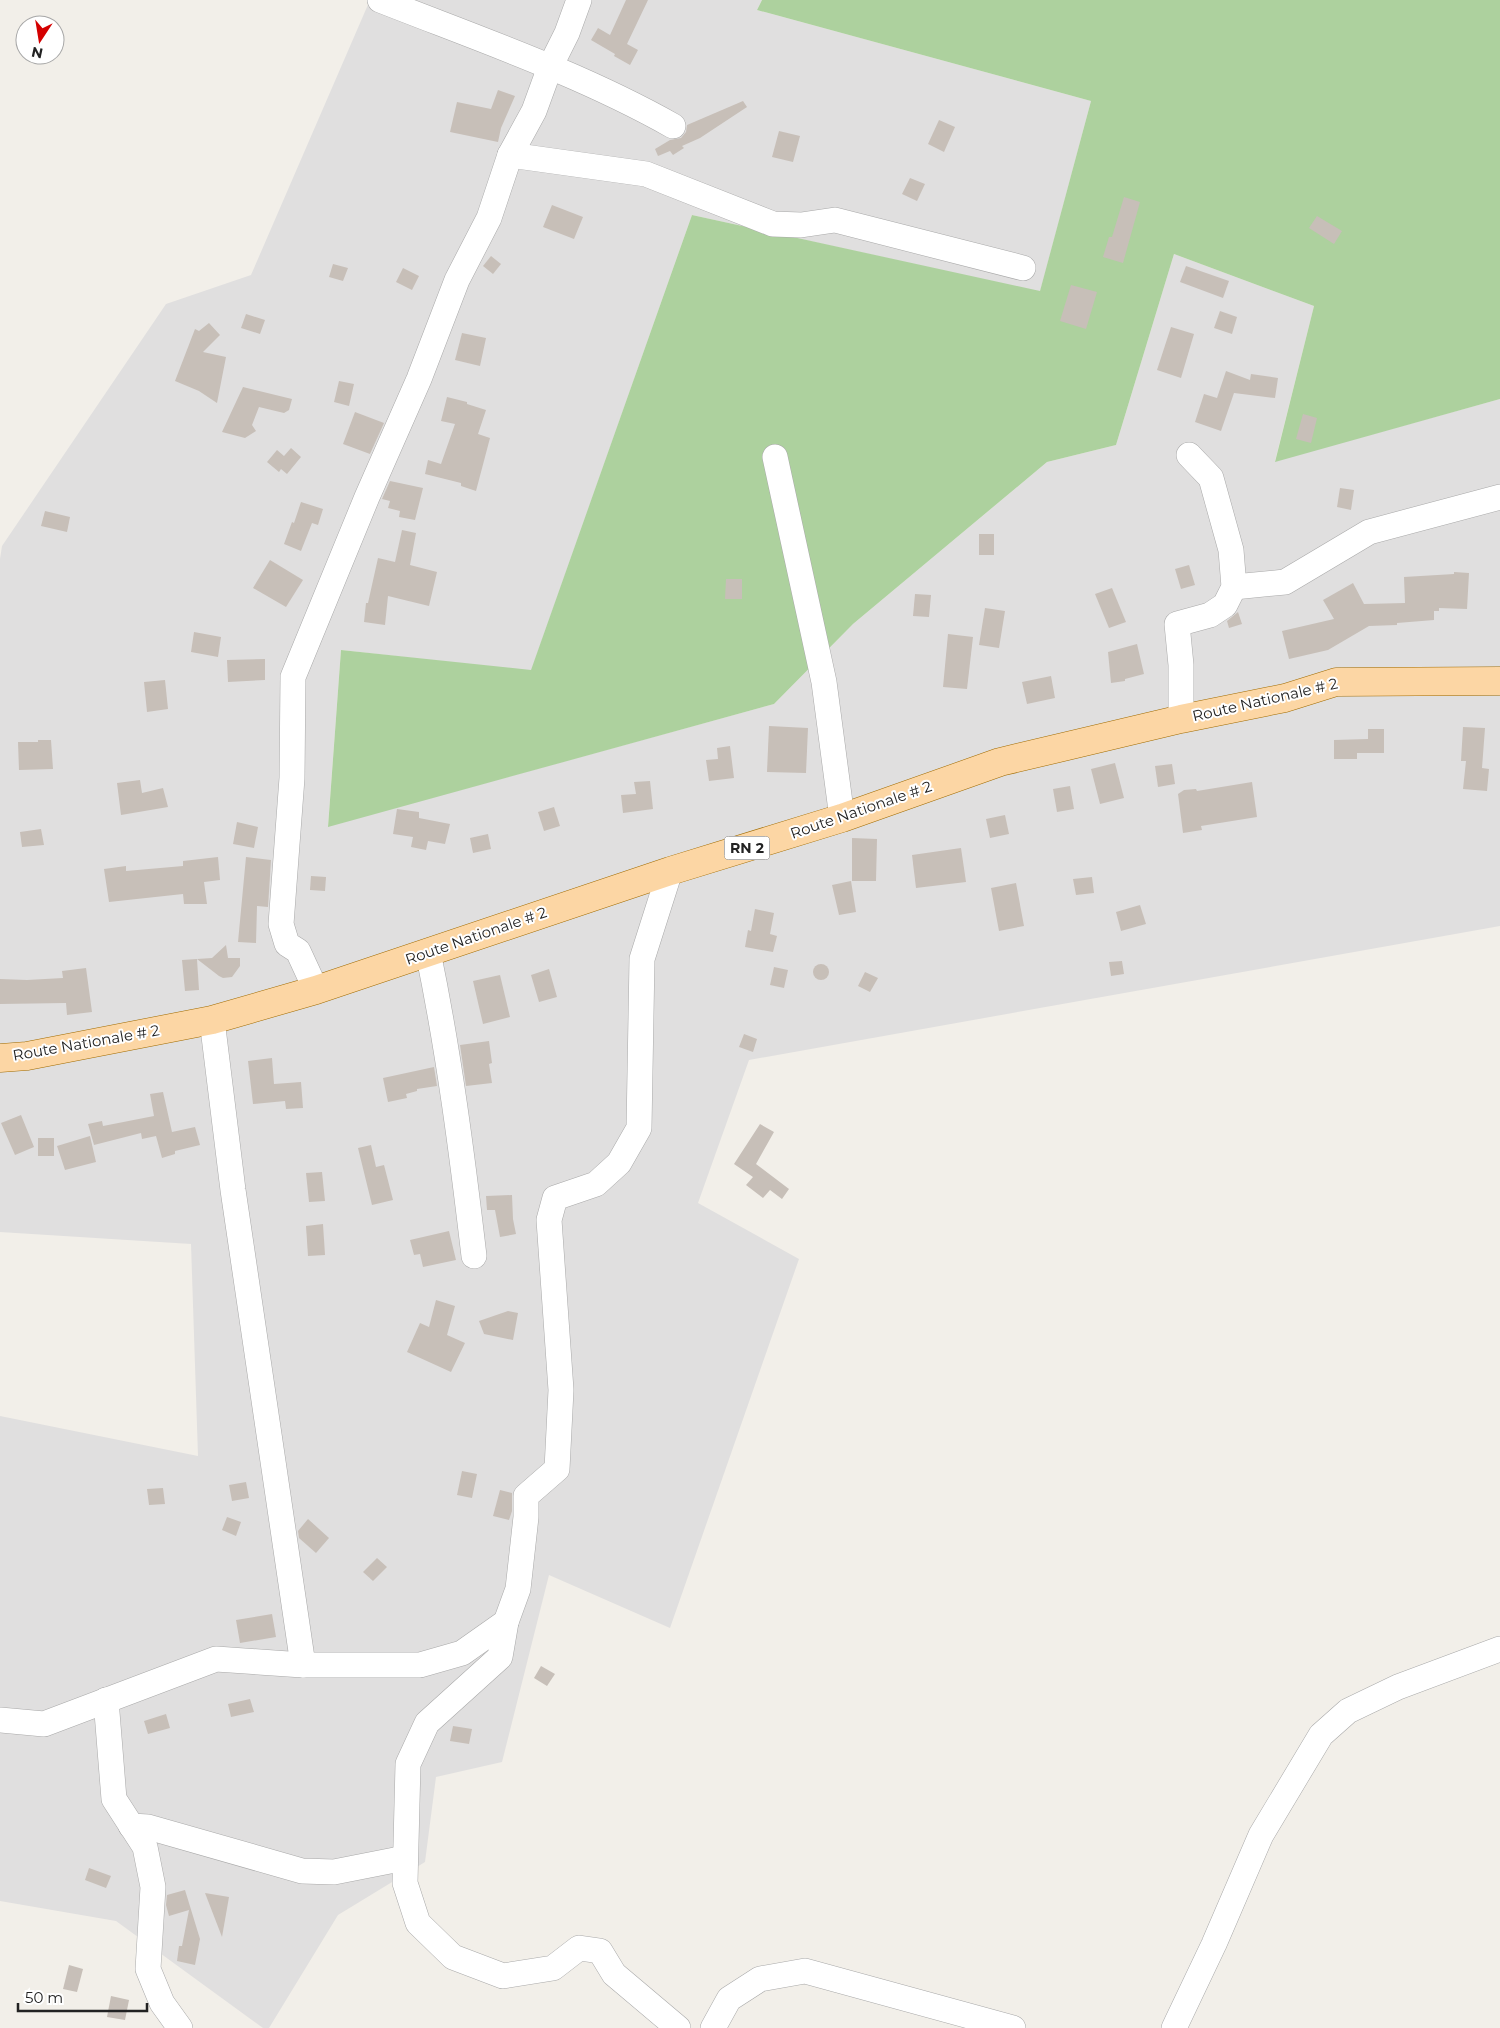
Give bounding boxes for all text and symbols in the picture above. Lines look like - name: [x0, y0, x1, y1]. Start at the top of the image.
- north arrow: [15, 15, 65, 65]
- text: N: [30, 43, 45, 63]
- street label: Route Nationale # 2: [1190, 674, 1339, 725]
- street label: Route Nationale # 2: [787, 776, 934, 843]
- road number: RN 2: [724, 836, 770, 860]
- street label: Route Nationale # 2: [402, 902, 549, 969]
- street label: Route Nationale # 2: [11, 1020, 161, 1065]
- scale bar: [18, 1980, 146, 2012]
- text: 50 m: [25, 1988, 63, 2007]

